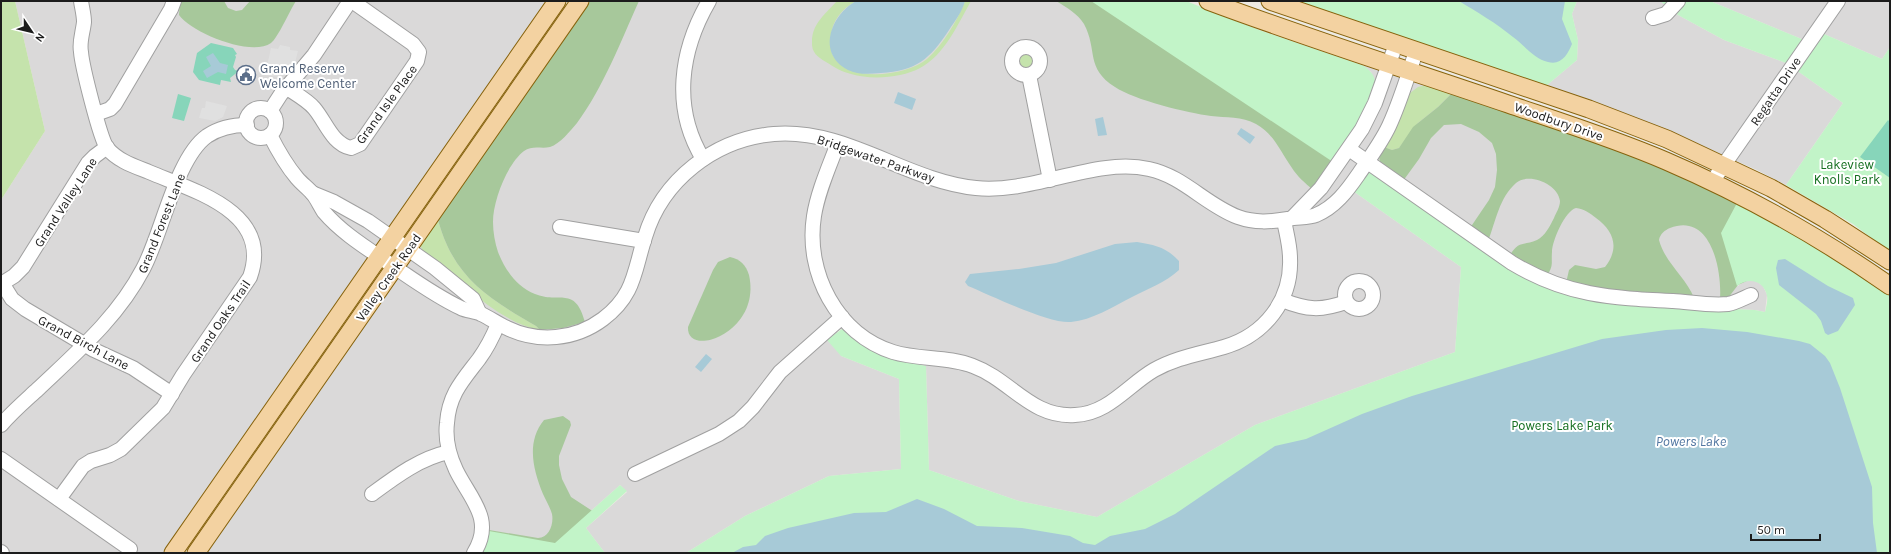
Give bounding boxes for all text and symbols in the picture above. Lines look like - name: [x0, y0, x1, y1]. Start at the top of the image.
- north arrow: [12, 12, 52, 52]
- text: N: [32, 30, 47, 44]
- street label: Regatta Drive: [1747, 54, 1804, 128]
- place label: Grand Reserve Welcome Center: [260, 61, 356, 91]
- street label: Grand Isle Place: [353, 62, 420, 147]
- public building icon: Grand Reserve Welcome Center: [235, 64, 257, 86]
- street label: Woodbury Drive: [1512, 99, 1605, 144]
- street label: Bridgewater Parkway: [815, 131, 937, 186]
- street label: Grand Valley Lane: [31, 154, 100, 250]
- park label: Lakeview Knolls Park: [1814, 157, 1880, 187]
- street label: Grand Forest Lane: [135, 171, 188, 275]
- street label: Valley Creek Road: [353, 231, 424, 324]
- street label: Grand Oaks Trail: [187, 277, 254, 366]
- street label: Grand Birch Lane: [36, 312, 132, 373]
- park label: Powers Lake Park: [1511, 418, 1613, 433]
- water label: Powers Lake: [1656, 433, 1727, 450]
- scale bar: [1751, 516, 1820, 542]
- text: 50 m: [1757, 523, 1785, 537]

